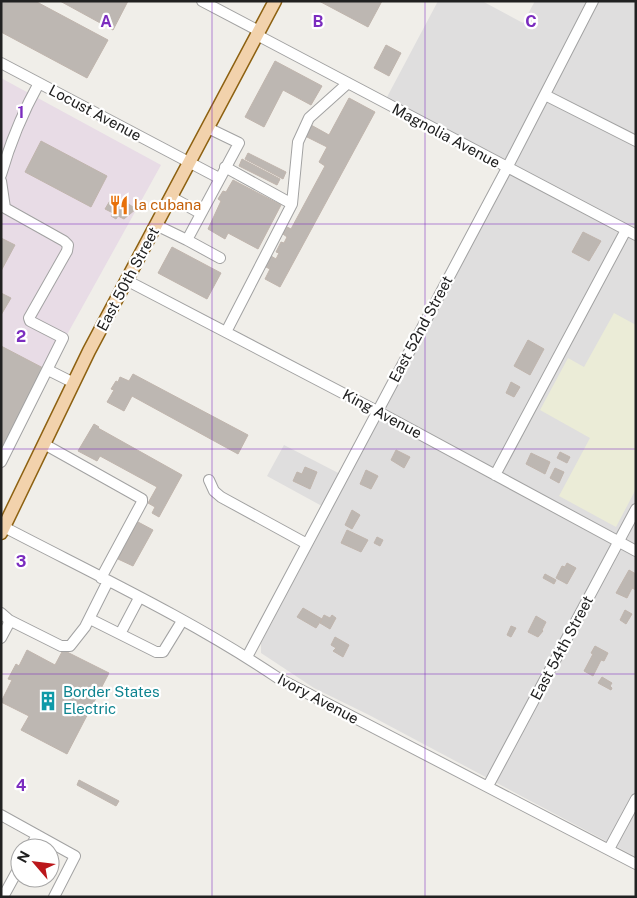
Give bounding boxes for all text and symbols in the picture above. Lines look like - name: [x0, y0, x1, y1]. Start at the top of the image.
- text: A: [100, 12, 112, 31]
- text: B: [313, 12, 324, 31]
- text: C: [525, 12, 537, 31]
- street label: Locust Avenue: [46, 81, 144, 144]
- street label: Magnolia Avenue: [389, 100, 503, 171]
- text: 1: [18, 103, 24, 122]
- restaurant icon: la cubana: [108, 194, 130, 216]
- place label: la cubana: [134, 196, 201, 213]
- street label: East 50th Street: [93, 224, 162, 334]
- street label: East 52nd Street: [385, 273, 456, 385]
- text: 2: [16, 327, 26, 346]
- street label: King Avenue: [340, 386, 425, 442]
- text: 3: [16, 552, 26, 571]
- street label: East 54th Street: [527, 593, 596, 703]
- street label: Ivory Avenue: [275, 670, 362, 727]
- place label: Border States Electric: [63, 683, 159, 717]
- building icon: Border States Electric: [37, 690, 59, 712]
- text: 4: [16, 776, 27, 795]
- north arrow: [10, 838, 60, 888]
- text: N: [14, 848, 33, 865]

